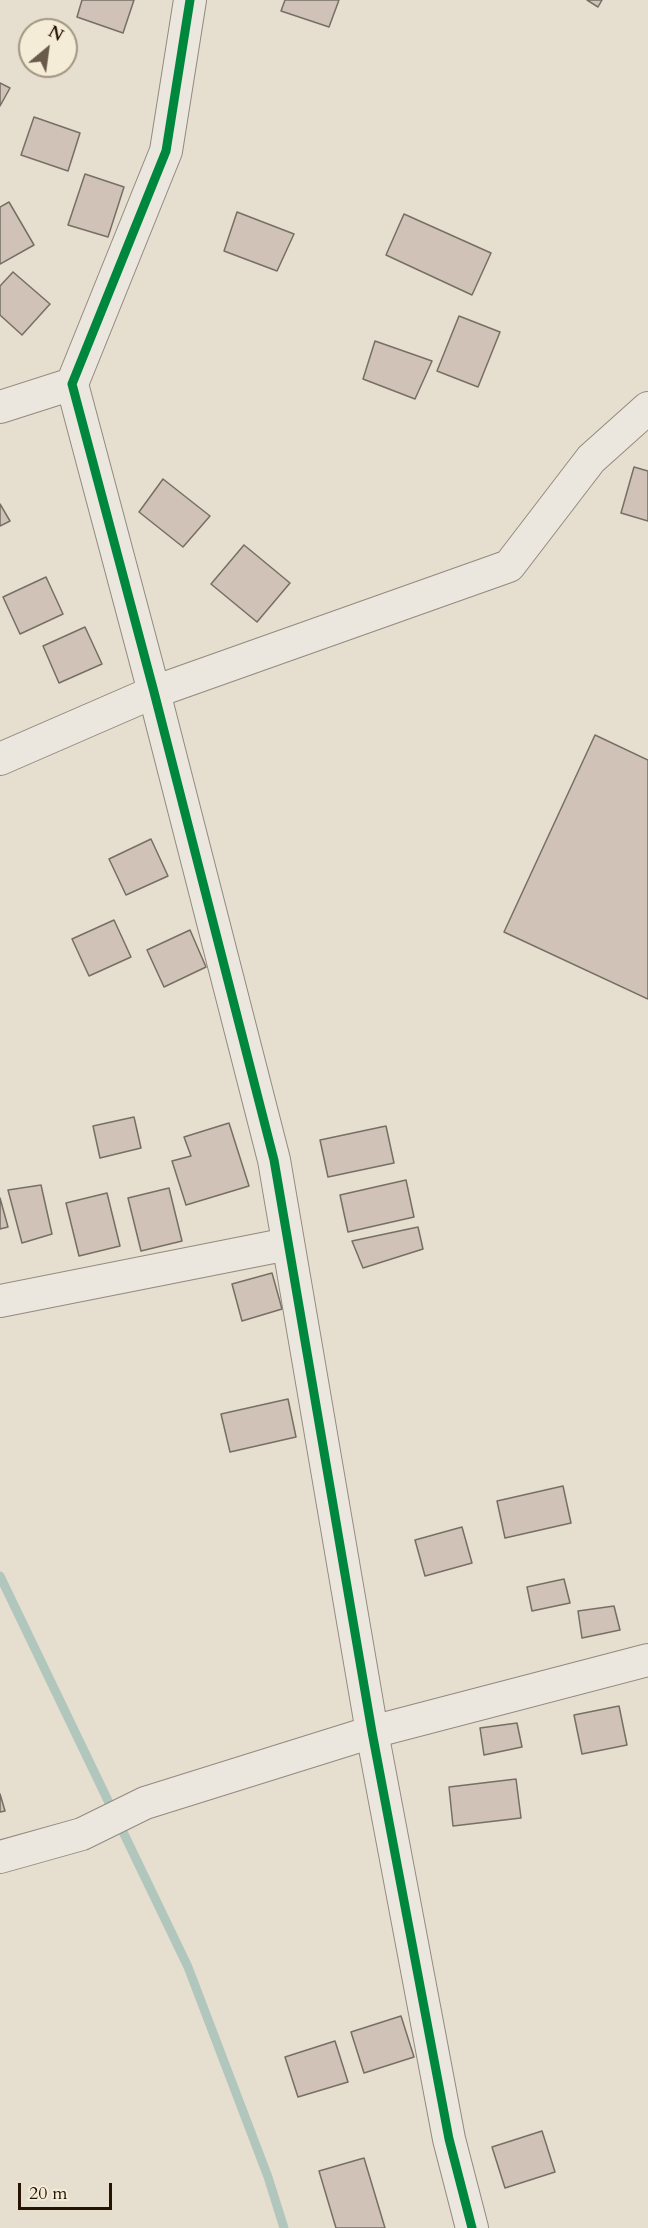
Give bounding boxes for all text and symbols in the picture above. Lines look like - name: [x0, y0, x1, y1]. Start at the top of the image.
- north arrow: [18, 18, 78, 78]
- text: N: [44, 21, 67, 47]
- scale bar: [21, 2171, 116, 2209]
- text: 20 m: [29, 2181, 68, 2206]

